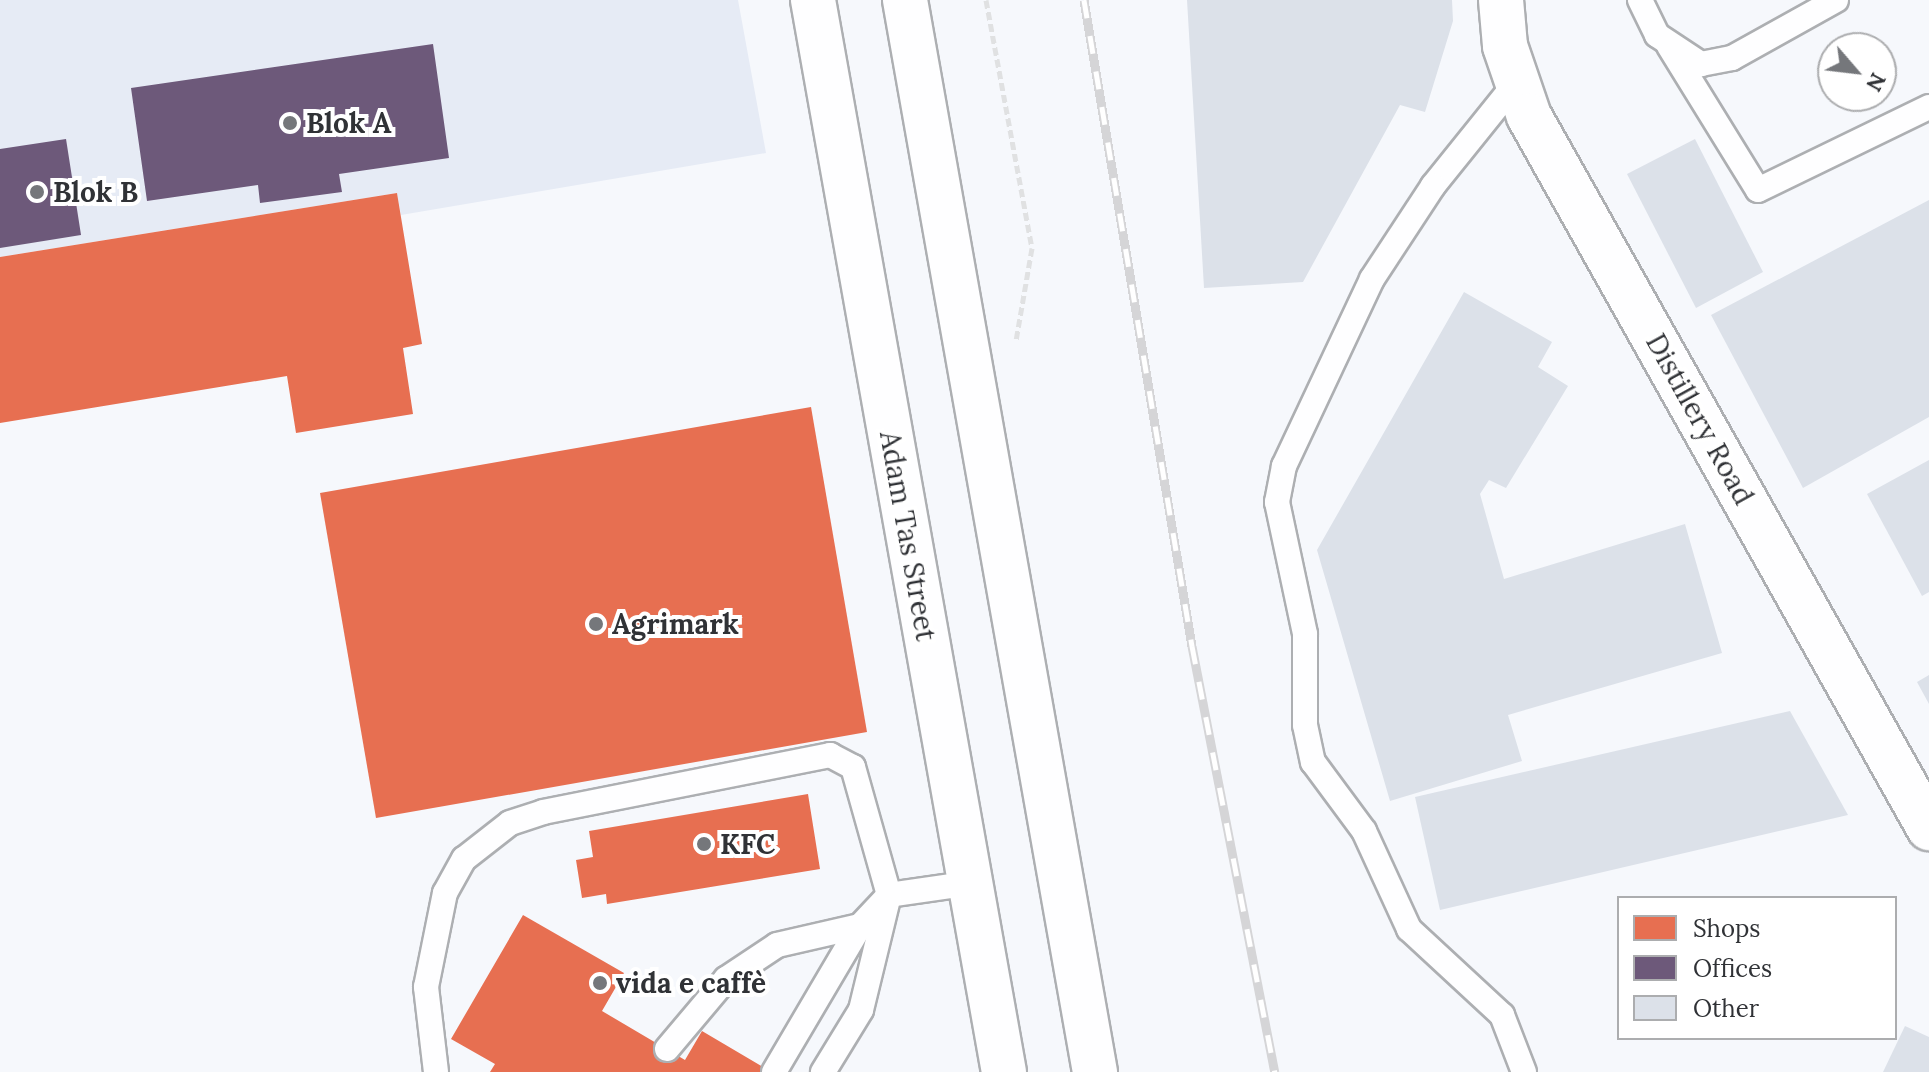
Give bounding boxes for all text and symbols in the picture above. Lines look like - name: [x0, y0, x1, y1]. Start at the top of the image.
- north arrow: [1817, 32, 1897, 112]
- text: N: [1860, 68, 1893, 96]
- place label: Blok A: [306, 106, 391, 140]
- marker: Blok A: [281, 114, 299, 132]
- place label: Blok B: [53, 175, 138, 209]
- marker: Blok B: [28, 183, 46, 201]
- street label: Distillery Road: [1639, 328, 1761, 510]
- street label: Adam Tas Street: [873, 428, 943, 644]
- place label: Agrimark: [612, 607, 739, 641]
- marker: Agrimark: [587, 615, 605, 633]
- place label: KFC: [720, 827, 775, 861]
- marker: KFC: [695, 835, 713, 853]
- legend: [1617, 896, 1897, 1040]
- text: Shops: [1693, 913, 1760, 944]
- text: Offices: [1693, 953, 1772, 984]
- place label: vida e caffè: [616, 966, 766, 1000]
- marker: vida e caffè: [591, 974, 609, 992]
- text: Other: [1693, 993, 1759, 1024]

